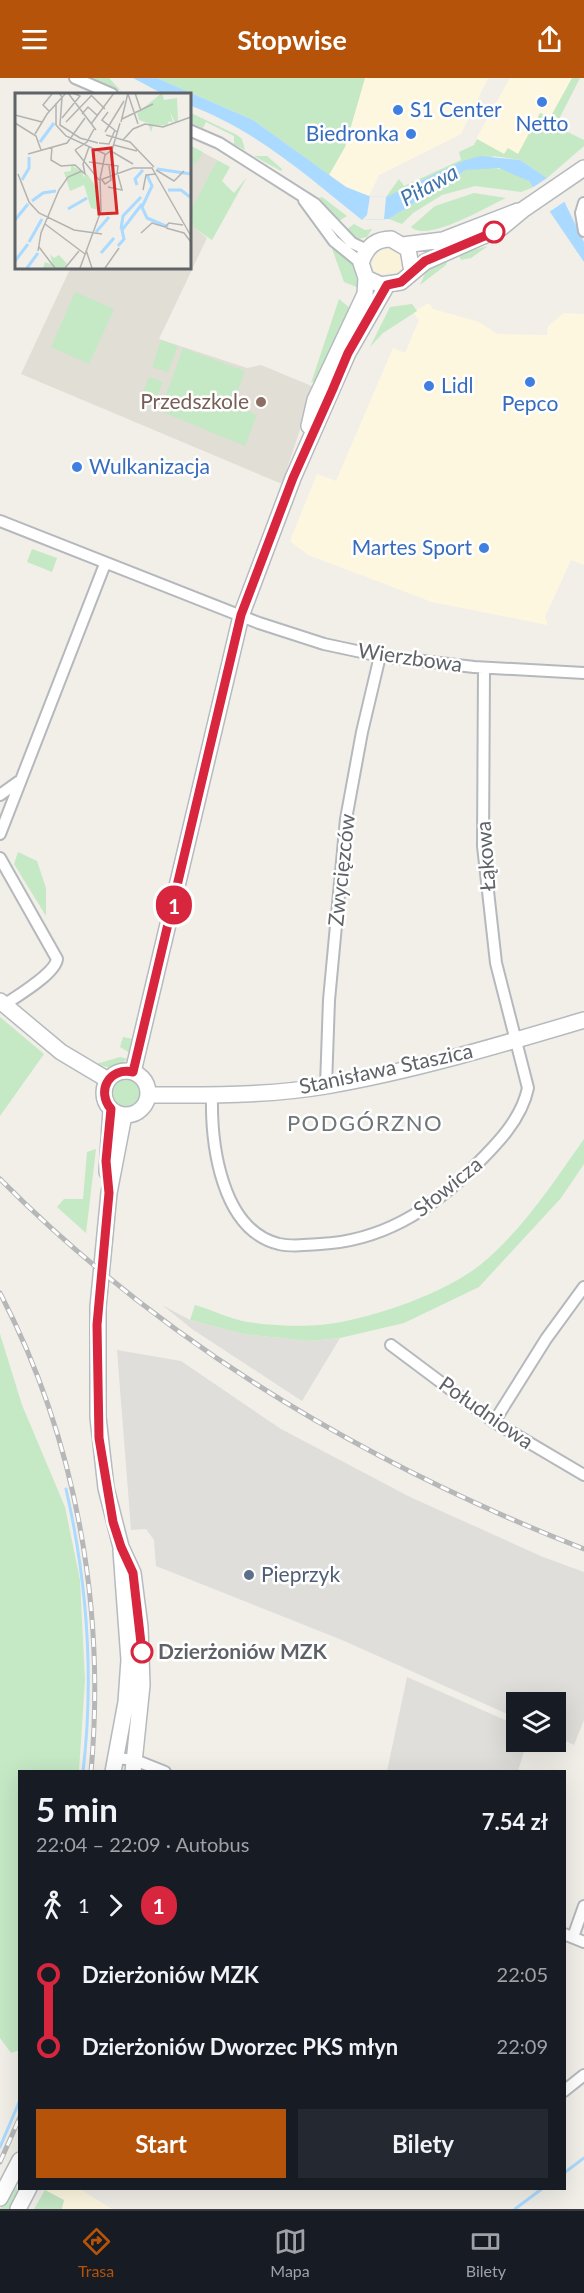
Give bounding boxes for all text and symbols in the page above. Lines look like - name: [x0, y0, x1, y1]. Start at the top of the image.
- icon: menu: [18, 23, 51, 56]
- text: Stopwise: [237, 23, 347, 56]
- icon: share: [533, 23, 566, 56]
- inset map: [15, 93, 190, 268]
- marker: Netto: [535, 95, 549, 109]
- place label: S1 Center: [410, 96, 502, 121]
- marker: S1 Center: [391, 103, 405, 117]
- place label: Netto: [516, 110, 569, 135]
- place label: Biedronka: [306, 120, 399, 145]
- marker: Biedronka: [404, 127, 418, 141]
- water label: Piława: [395, 158, 462, 211]
- unlabelled marker: [483, 221, 505, 243]
- place label: Lidl: [441, 372, 474, 397]
- marker: Pepco: [523, 375, 537, 389]
- marker: Lidl: [422, 379, 436, 393]
- place label: Przedszkole: [140, 388, 249, 413]
- place label: Pepco: [502, 390, 558, 415]
- marker: Przedszkole: [254, 395, 268, 409]
- place label: Wulkanizacja: [89, 453, 210, 478]
- marker: Wulkanizacja: [70, 460, 84, 474]
- place label: Martes Sport: [352, 534, 472, 559]
- marker: Martes Sport: [477, 541, 491, 555]
- street label: Wierzbowa: [356, 637, 464, 676]
- street label: Zwycięzców: [322, 812, 359, 927]
- street label: Łąkowa: [470, 820, 499, 892]
- line badge: 1: [154, 886, 194, 924]
- text: 1: [168, 893, 180, 918]
- street label: Stanisława Staszica: [297, 1037, 475, 1098]
- district label: PODGÓRZNO: [287, 1109, 443, 1136]
- street label: Słowicza: [408, 1151, 486, 1221]
- street label: Południowa: [435, 1370, 539, 1453]
- place label: Pieprzyk: [261, 1561, 340, 1586]
- marker: Pieprzyk: [242, 1568, 256, 1582]
- place label: Dzierżoniów MZK: [158, 1638, 327, 1663]
- marker: Dzierżoniów MZK: [131, 1641, 153, 1663]
- map controls: [506, 1692, 566, 1752]
- button: layers: [506, 1692, 566, 1752]
- text: 5 min: [36, 1789, 118, 1829]
- text: 7.54 zł: [482, 1808, 548, 1835]
- text: 22:04 – 22:09 · Autobus: [36, 1832, 249, 1856]
- icon: walk: [36, 1889, 69, 1922]
- icon: forward: [99, 1889, 132, 1922]
- text: 1: [78, 1893, 90, 1917]
- text: 1: [153, 1893, 165, 1918]
- text: Dzierżoniów MZK: [82, 1961, 259, 1988]
- text: 22:05: [497, 1962, 548, 1986]
- text: Dzierżoniów Dworzec PKS młyn: [82, 2033, 398, 2060]
- text: 22:09: [497, 2034, 548, 2058]
- button: Start: [36, 2109, 286, 2178]
- button: Bilety: [298, 2109, 548, 2178]
- tab: Trasa: [78, 2225, 114, 2280]
- tab: Mapa: [270, 2225, 310, 2280]
- tab: Bilety: [466, 2225, 506, 2280]

